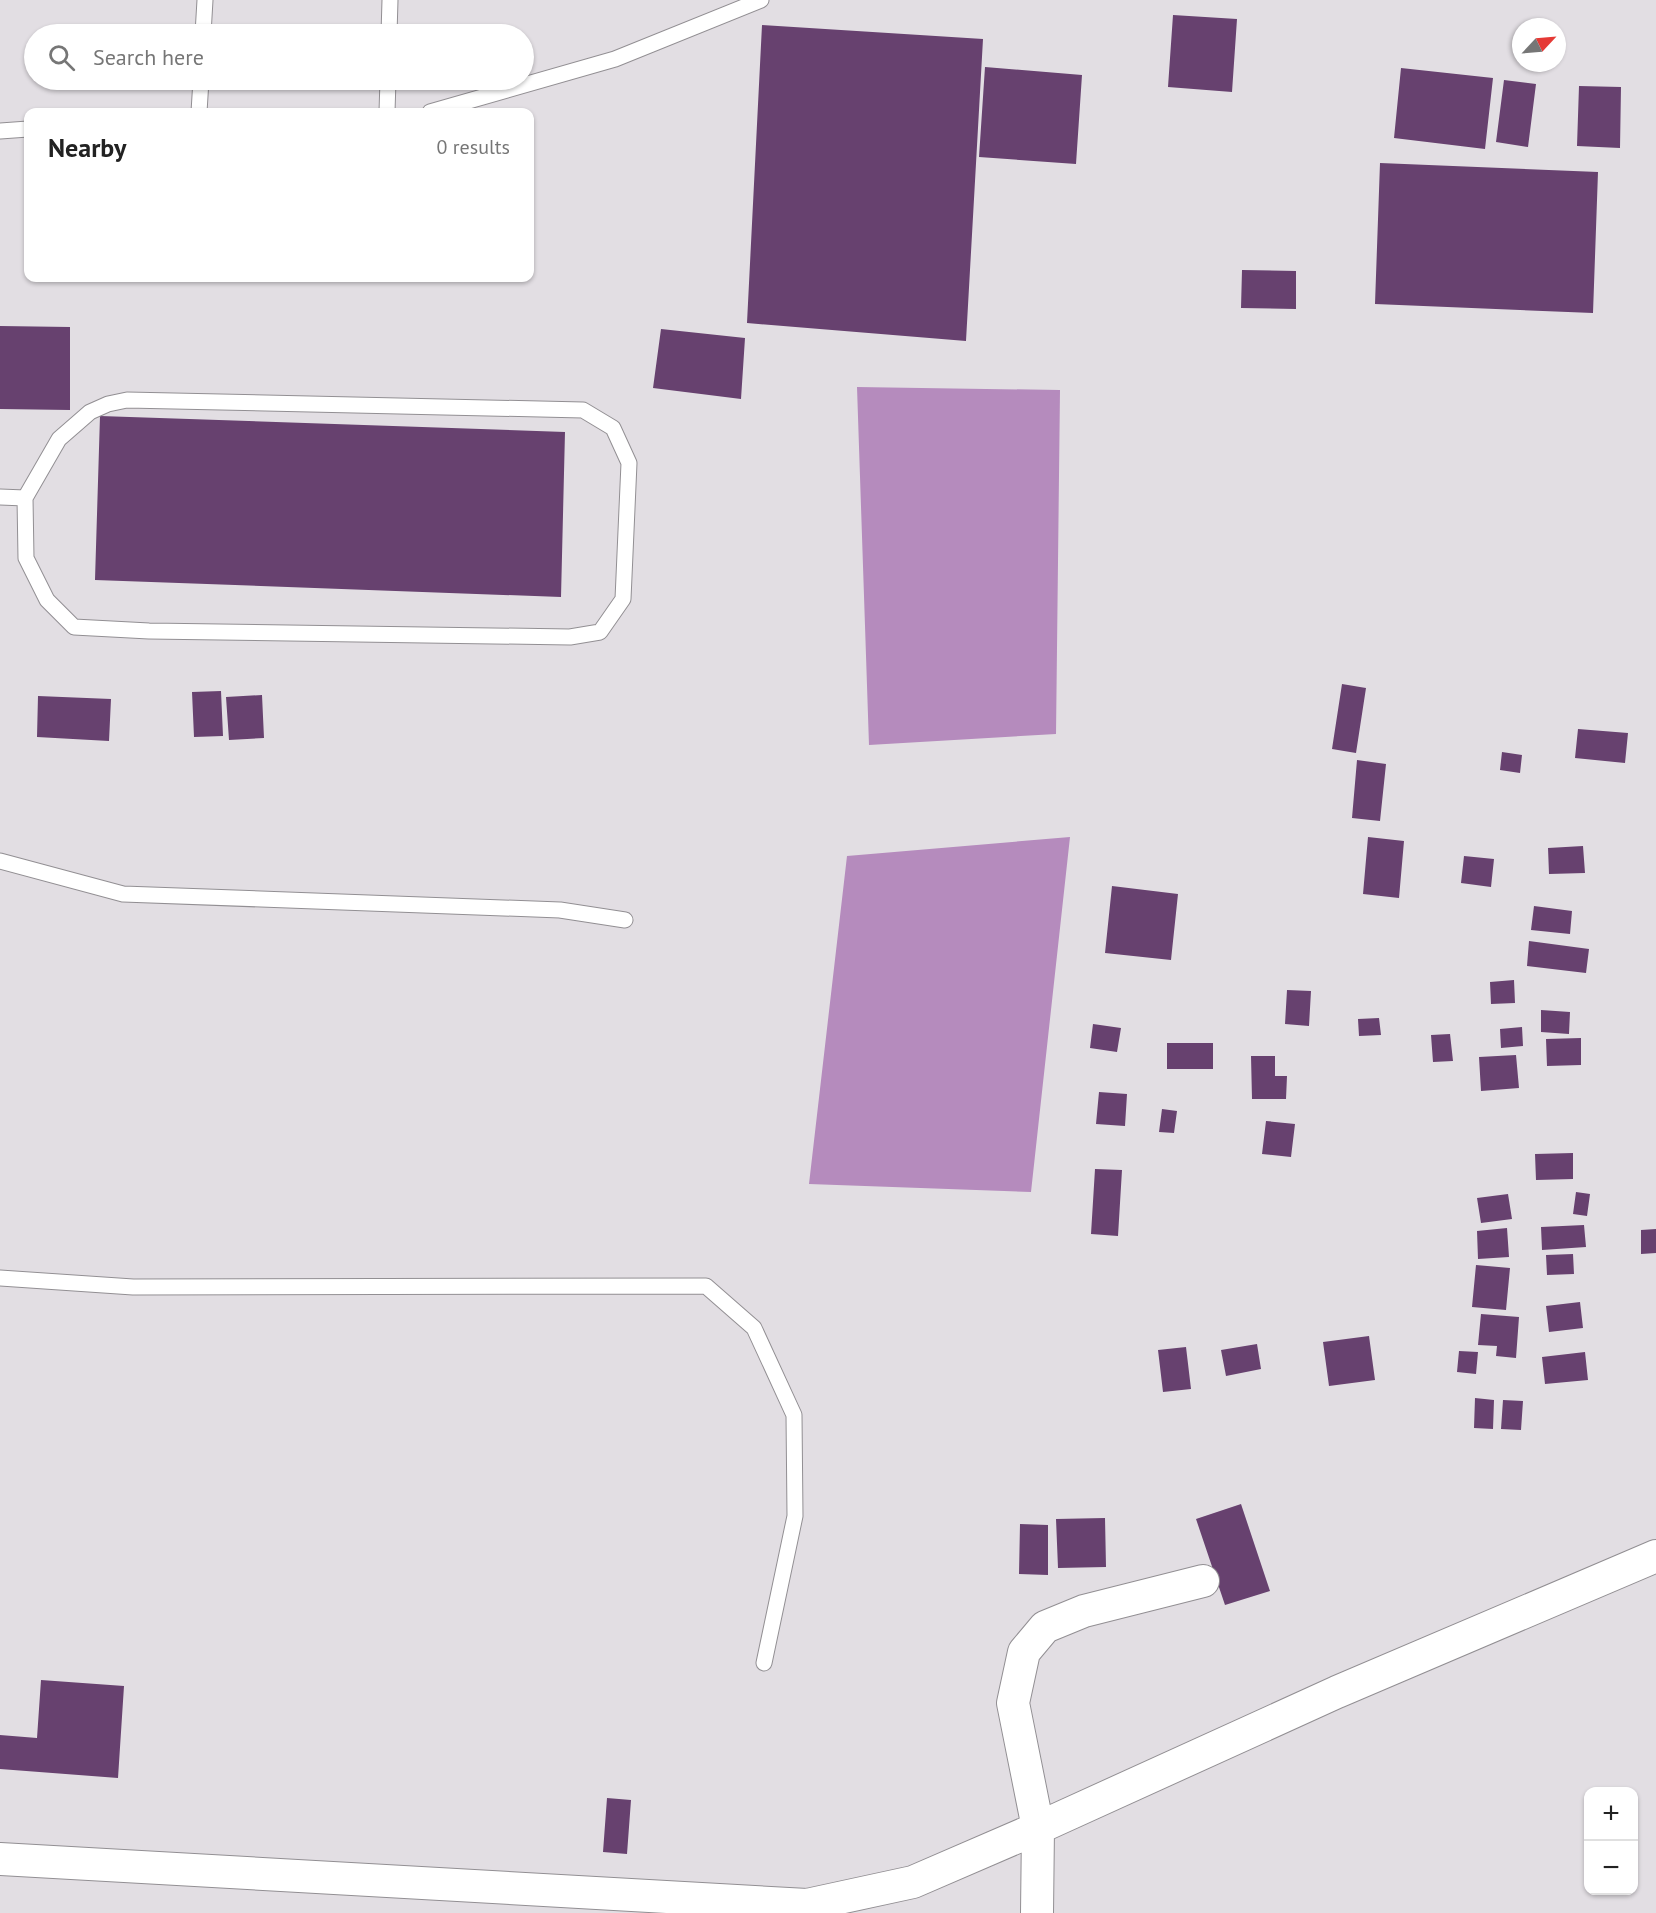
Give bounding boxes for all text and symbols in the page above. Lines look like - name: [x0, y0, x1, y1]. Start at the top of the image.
- north arrow: [1512, 18, 1566, 72]
- search box: [24, 24, 534, 90]
- icon: search: [45, 41, 78, 74]
- text: Search here: [93, 43, 204, 71]
- text: Nearby: [48, 131, 126, 164]
- text: 0 results: [437, 134, 510, 160]
- map controls: [1584, 1787, 1638, 1895]
- button: +: [1584, 1787, 1638, 1841]
- button: −: [1584, 1841, 1638, 1895]

